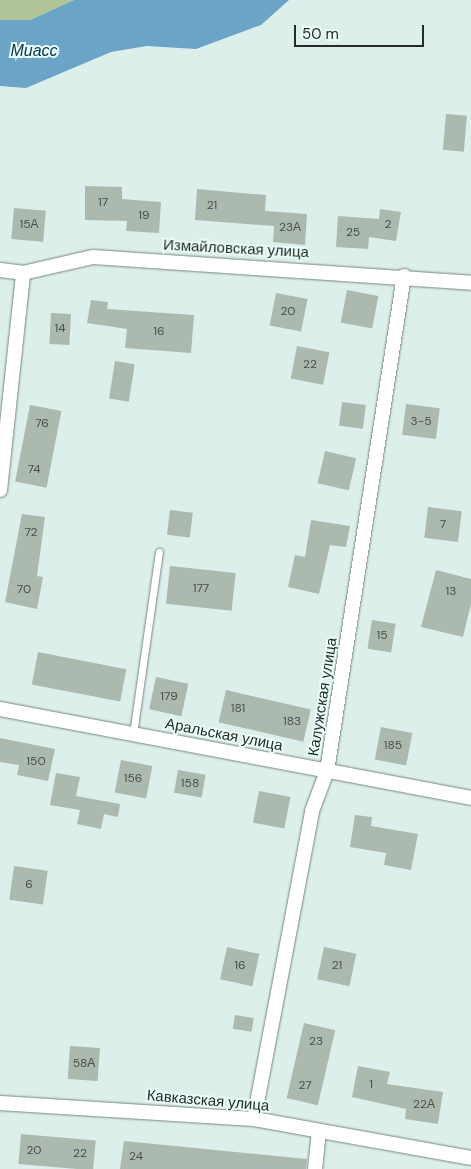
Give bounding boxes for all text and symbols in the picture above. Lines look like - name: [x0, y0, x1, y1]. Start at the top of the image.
- scale bar: [296, 15, 426, 47]
- text: 50 m: [302, 24, 339, 44]
- water label: Миасс: [10, 41, 58, 61]
- house number: 17: [98, 196, 108, 210]
- house number: 21: [207, 199, 217, 213]
- house number: 19: [138, 209, 150, 223]
- house number: 15А: [19, 218, 39, 232]
- house number: 2: [385, 218, 391, 232]
- house number: 23А: [279, 221, 301, 235]
- house number: 25: [346, 226, 360, 240]
- street label: Измайловская улица: [163, 236, 309, 262]
- house number: 20: [281, 305, 295, 319]
- house number: 14: [54, 322, 66, 336]
- house number: 16: [153, 325, 165, 339]
- house number: 22: [303, 358, 317, 372]
- house number: 3-5: [411, 415, 431, 429]
- house number: 76: [35, 417, 49, 431]
- house number: 74: [28, 463, 40, 477]
- house number: 7: [440, 518, 446, 532]
- house number: 72: [24, 526, 38, 540]
- house number: 177: [193, 582, 209, 596]
- house number: 70: [17, 583, 31, 597]
- house number: 13: [446, 585, 456, 599]
- house number: 15: [376, 629, 388, 643]
- street label: Калужская улица: [305, 637, 341, 757]
- house number: 179: [160, 690, 178, 704]
- house number: 181: [231, 702, 245, 716]
- street label: Аральская улица: [164, 715, 284, 755]
- house number: 183: [283, 715, 301, 729]
- house number: 185: [384, 739, 402, 753]
- house number: 150: [26, 755, 46, 769]
- house number: 156: [124, 772, 142, 786]
- house number: 158: [181, 777, 199, 791]
- house number: 6: [25, 878, 33, 892]
- house number: 16: [234, 959, 246, 973]
- house number: 21: [332, 959, 342, 973]
- house number: 23: [309, 1035, 323, 1049]
- house number: 58А: [73, 1057, 95, 1071]
- house number: 1: [369, 1078, 373, 1092]
- house number: 27: [298, 1079, 312, 1093]
- street label: Кавказская улица: [146, 1087, 270, 1115]
- house number: 22А: [413, 1098, 435, 1112]
- house number: 20: [27, 1144, 41, 1158]
- house number: 22: [73, 1147, 87, 1161]
- house number: 24: [129, 1150, 143, 1164]

